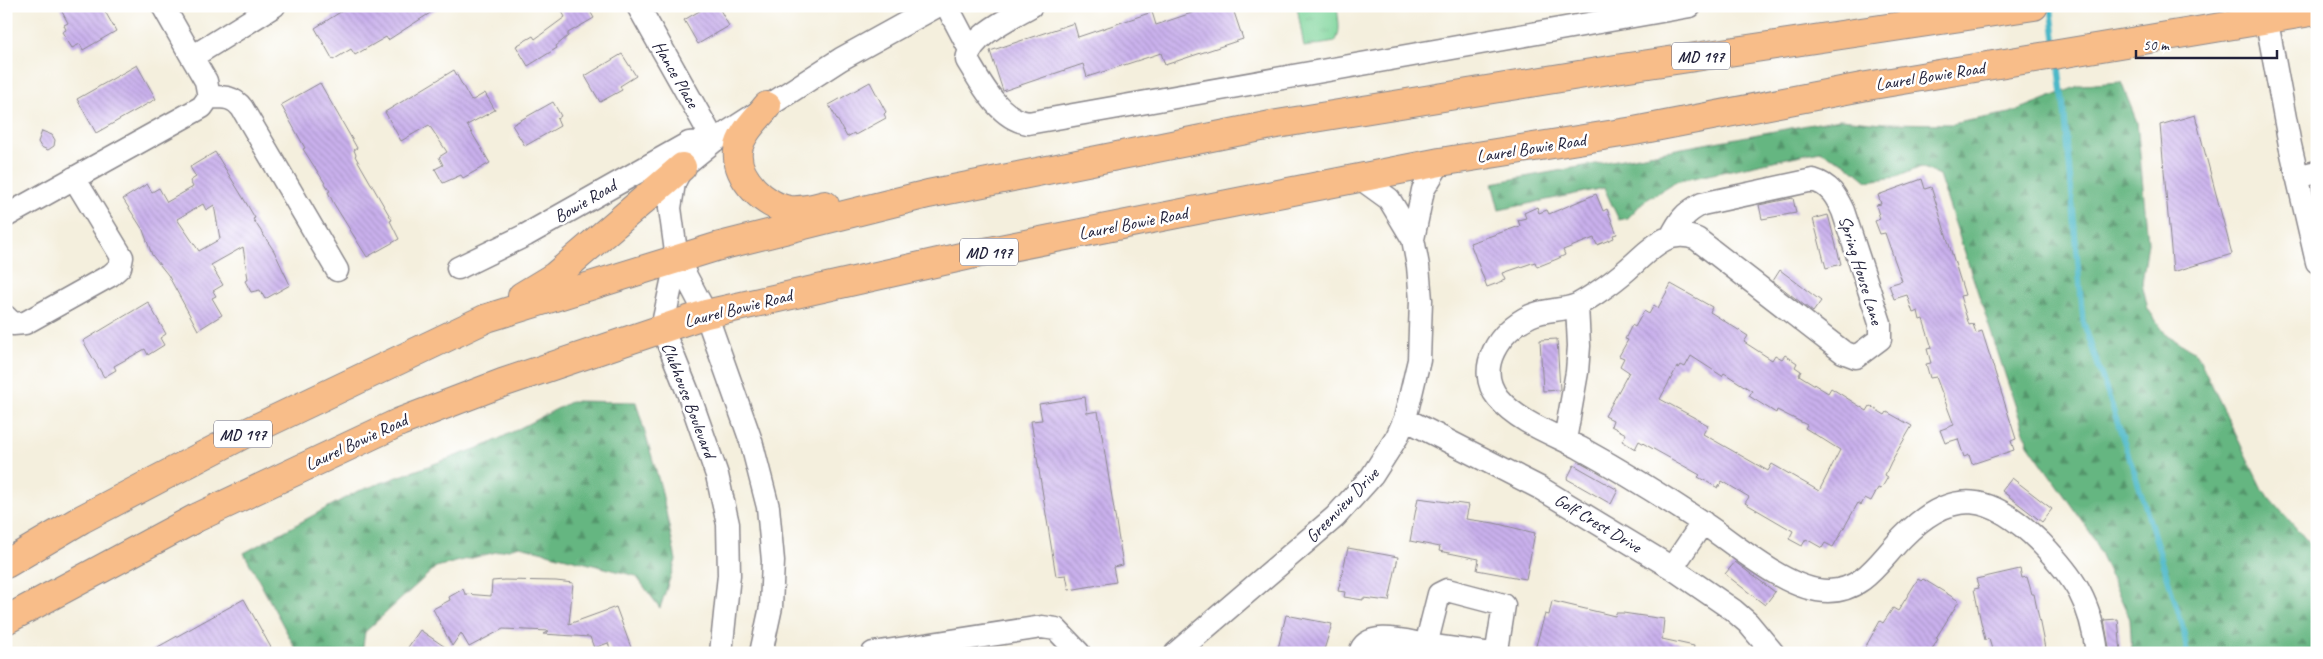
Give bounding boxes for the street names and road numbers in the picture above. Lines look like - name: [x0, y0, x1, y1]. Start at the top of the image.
- street label: Hance Place: [648, 37, 705, 112]
- road number: MD 197: [1672, 42, 1730, 70]
- street label: Laurel Bowie Road: [1874, 56, 1989, 95]
- street label: Laurel Bowie Road: [1475, 128, 1590, 167]
- street label: Bowie Road: [550, 173, 622, 228]
- street label: Laurel Bowie Road: [1077, 201, 1192, 244]
- street label: Spring House Lane: [1834, 213, 1888, 328]
- road number: MD 197: [960, 238, 1018, 266]
- street label: Laurel Bowie Road: [682, 283, 797, 332]
- street label: Clubhouse Boulevard: [657, 339, 722, 463]
- street label: Laurel Bowie Road: [301, 408, 413, 475]
- road number: MD 197: [214, 420, 272, 448]
- street label: Greenview Drive: [1301, 462, 1384, 547]
- street label: Golf Crest Drive: [1551, 489, 1646, 558]

